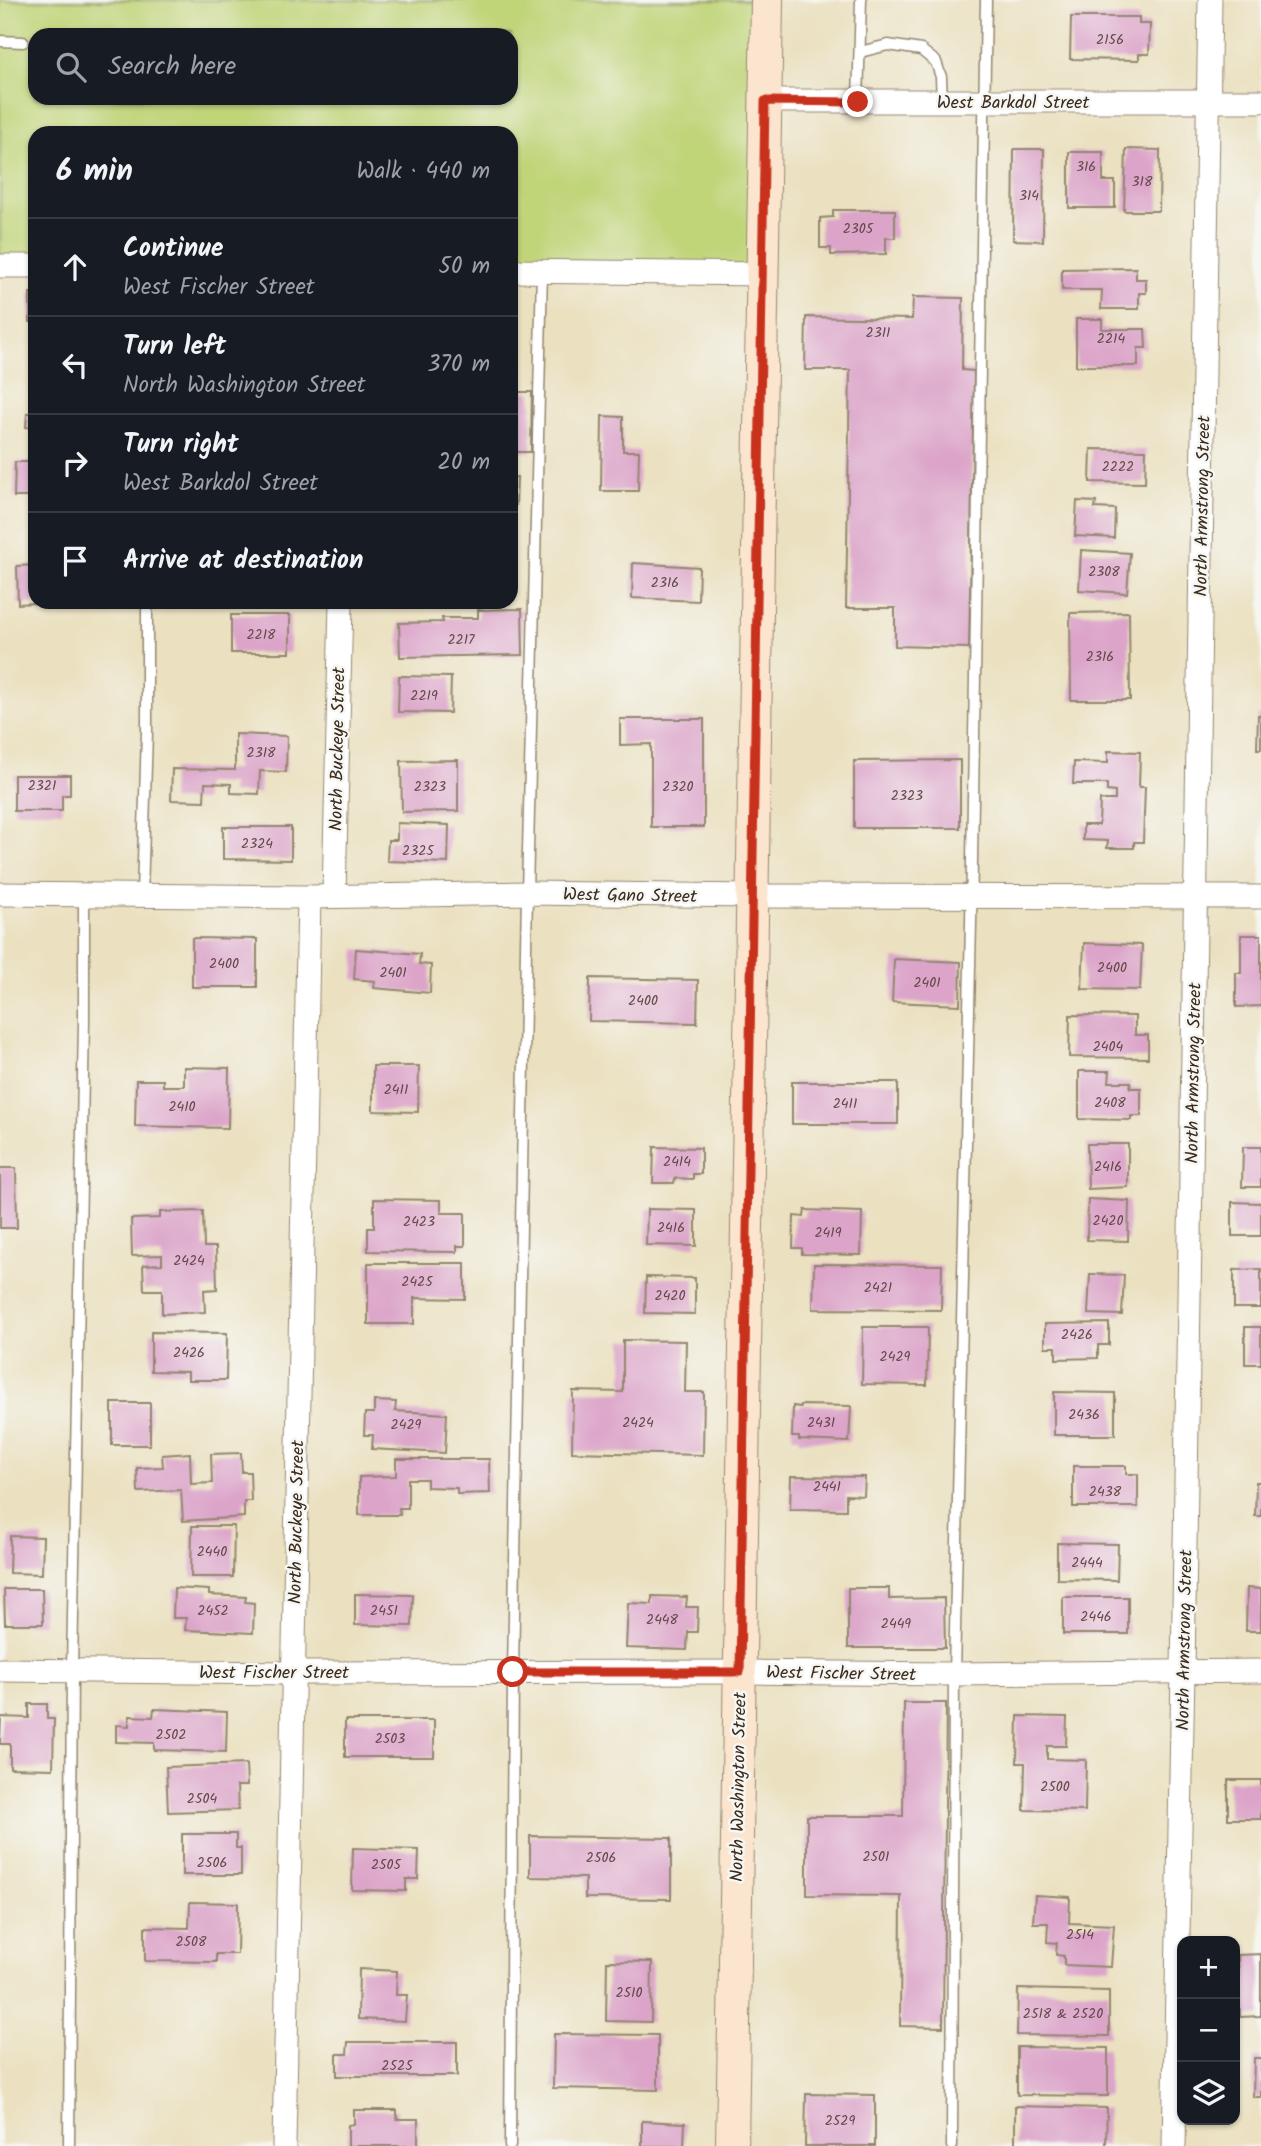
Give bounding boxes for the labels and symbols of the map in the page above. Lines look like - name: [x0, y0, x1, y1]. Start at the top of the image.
- house number: 2156: [1096, 29, 1124, 51]
- route end: [842, 86, 873, 117]
- street label: West Barkdol Street: [937, 89, 1090, 118]
- house number: 316: [1076, 156, 1096, 178]
- house number: 318: [1132, 171, 1153, 193]
- house number: 314: [1019, 185, 1039, 207]
- house number: 2305: [843, 218, 875, 240]
- house number: 2311: [866, 322, 890, 344]
- house number: 2214: [1097, 328, 1125, 350]
- street label: North Armstrong Street: [1187, 414, 1220, 597]
- house number: 2222: [1102, 456, 1134, 478]
- house number: 2308: [1088, 561, 1120, 583]
- house number: 2316: [651, 572, 679, 594]
- house number: 2218: [246, 624, 276, 646]
- house number: 2217: [447, 629, 475, 651]
- house number: 2316: [1086, 646, 1114, 668]
- street label: North Buckeye Street: [323, 666, 354, 831]
- house number: 2219: [410, 685, 438, 707]
- house number: 2318: [247, 742, 276, 764]
- house number: 2321: [28, 775, 56, 797]
- house number: 2323: [414, 776, 446, 798]
- house number: 2320: [662, 776, 694, 798]
- house number: 2323: [891, 785, 923, 807]
- house number: 2324: [241, 833, 273, 855]
- house number: 2325: [402, 840, 435, 862]
- street label: West Gano Street: [563, 881, 698, 912]
- house number: 2400: [209, 953, 239, 975]
- house number: 2400: [1097, 957, 1127, 979]
- house number: 2401: [379, 962, 407, 984]
- house number: 2401: [913, 972, 941, 994]
- street label: North Armstrong Street: [1178, 981, 1211, 1164]
- house number: 2400: [628, 990, 658, 1012]
- house number: 2404: [1093, 1036, 1124, 1058]
- house number: 2411: [384, 1079, 408, 1101]
- house number: 2408: [1094, 1092, 1126, 1114]
- house number: 2411: [833, 1093, 857, 1115]
- house number: 2410: [168, 1096, 196, 1118]
- house number: 2414: [663, 1151, 691, 1173]
- house number: 2416: [1094, 1156, 1122, 1178]
- house number: 2420: [1093, 1210, 1123, 1232]
- house number: 2423: [403, 1211, 435, 1233]
- house number: 2416: [657, 1217, 685, 1239]
- house number: 2419: [814, 1222, 842, 1244]
- house number: 2424: [173, 1250, 205, 1272]
- house number: 2425: [401, 1271, 434, 1293]
- house number: 2421: [864, 1277, 892, 1299]
- house number: 2420: [655, 1285, 685, 1307]
- house number: 2426: [1061, 1324, 1093, 1346]
- house number: 2426: [173, 1342, 205, 1364]
- house number: 2429: [880, 1346, 911, 1368]
- house number: 2436: [1068, 1404, 1100, 1426]
- house number: 2424: [622, 1412, 654, 1434]
- house number: 2431: [807, 1412, 835, 1434]
- house number: 2429: [391, 1414, 422, 1436]
- street label: North Buckeye Street: [282, 1439, 313, 1604]
- house number: 2441: [813, 1476, 841, 1498]
- house number: 2438: [1089, 1481, 1122, 1503]
- house number: 2440: [197, 1541, 227, 1563]
- street label: North Armstrong Street: [1169, 1548, 1202, 1731]
- house number: 2444: [1071, 1552, 1103, 1574]
- house number: 2452: [197, 1600, 229, 1622]
- house number: 2451: [370, 1600, 398, 1622]
- house number: 2446: [1080, 1606, 1112, 1628]
- house number: 2448: [646, 1609, 679, 1631]
- house number: 2449: [881, 1613, 911, 1635]
- route start: [497, 1656, 528, 1687]
- street label: West Fischer Street: [199, 1659, 350, 1688]
- street label: West Fischer Street: [766, 1659, 917, 1690]
- street label: North Washington Street: [723, 1691, 756, 1882]
- house number: 2502: [156, 1724, 186, 1746]
- house number: 2503: [375, 1728, 405, 1750]
- house number: 2500: [1040, 1776, 1070, 1798]
- house number: 2504: [187, 1788, 217, 1810]
- house number: 2501: [862, 1846, 890, 1868]
- house number: 2506: [586, 1847, 616, 1869]
- house number: 2506: [197, 1852, 227, 1874]
- house number: 2505: [371, 1854, 403, 1876]
- house number: 2514: [1066, 1924, 1094, 1946]
- house number: 2508: [175, 1931, 207, 1953]
- house number: 2510: [615, 1982, 643, 2004]
- house number: 2518 & 2520: [1023, 2003, 1103, 2025]
- house number: 2525: [381, 2055, 414, 2077]
- house number: 2529: [825, 2110, 855, 2132]

